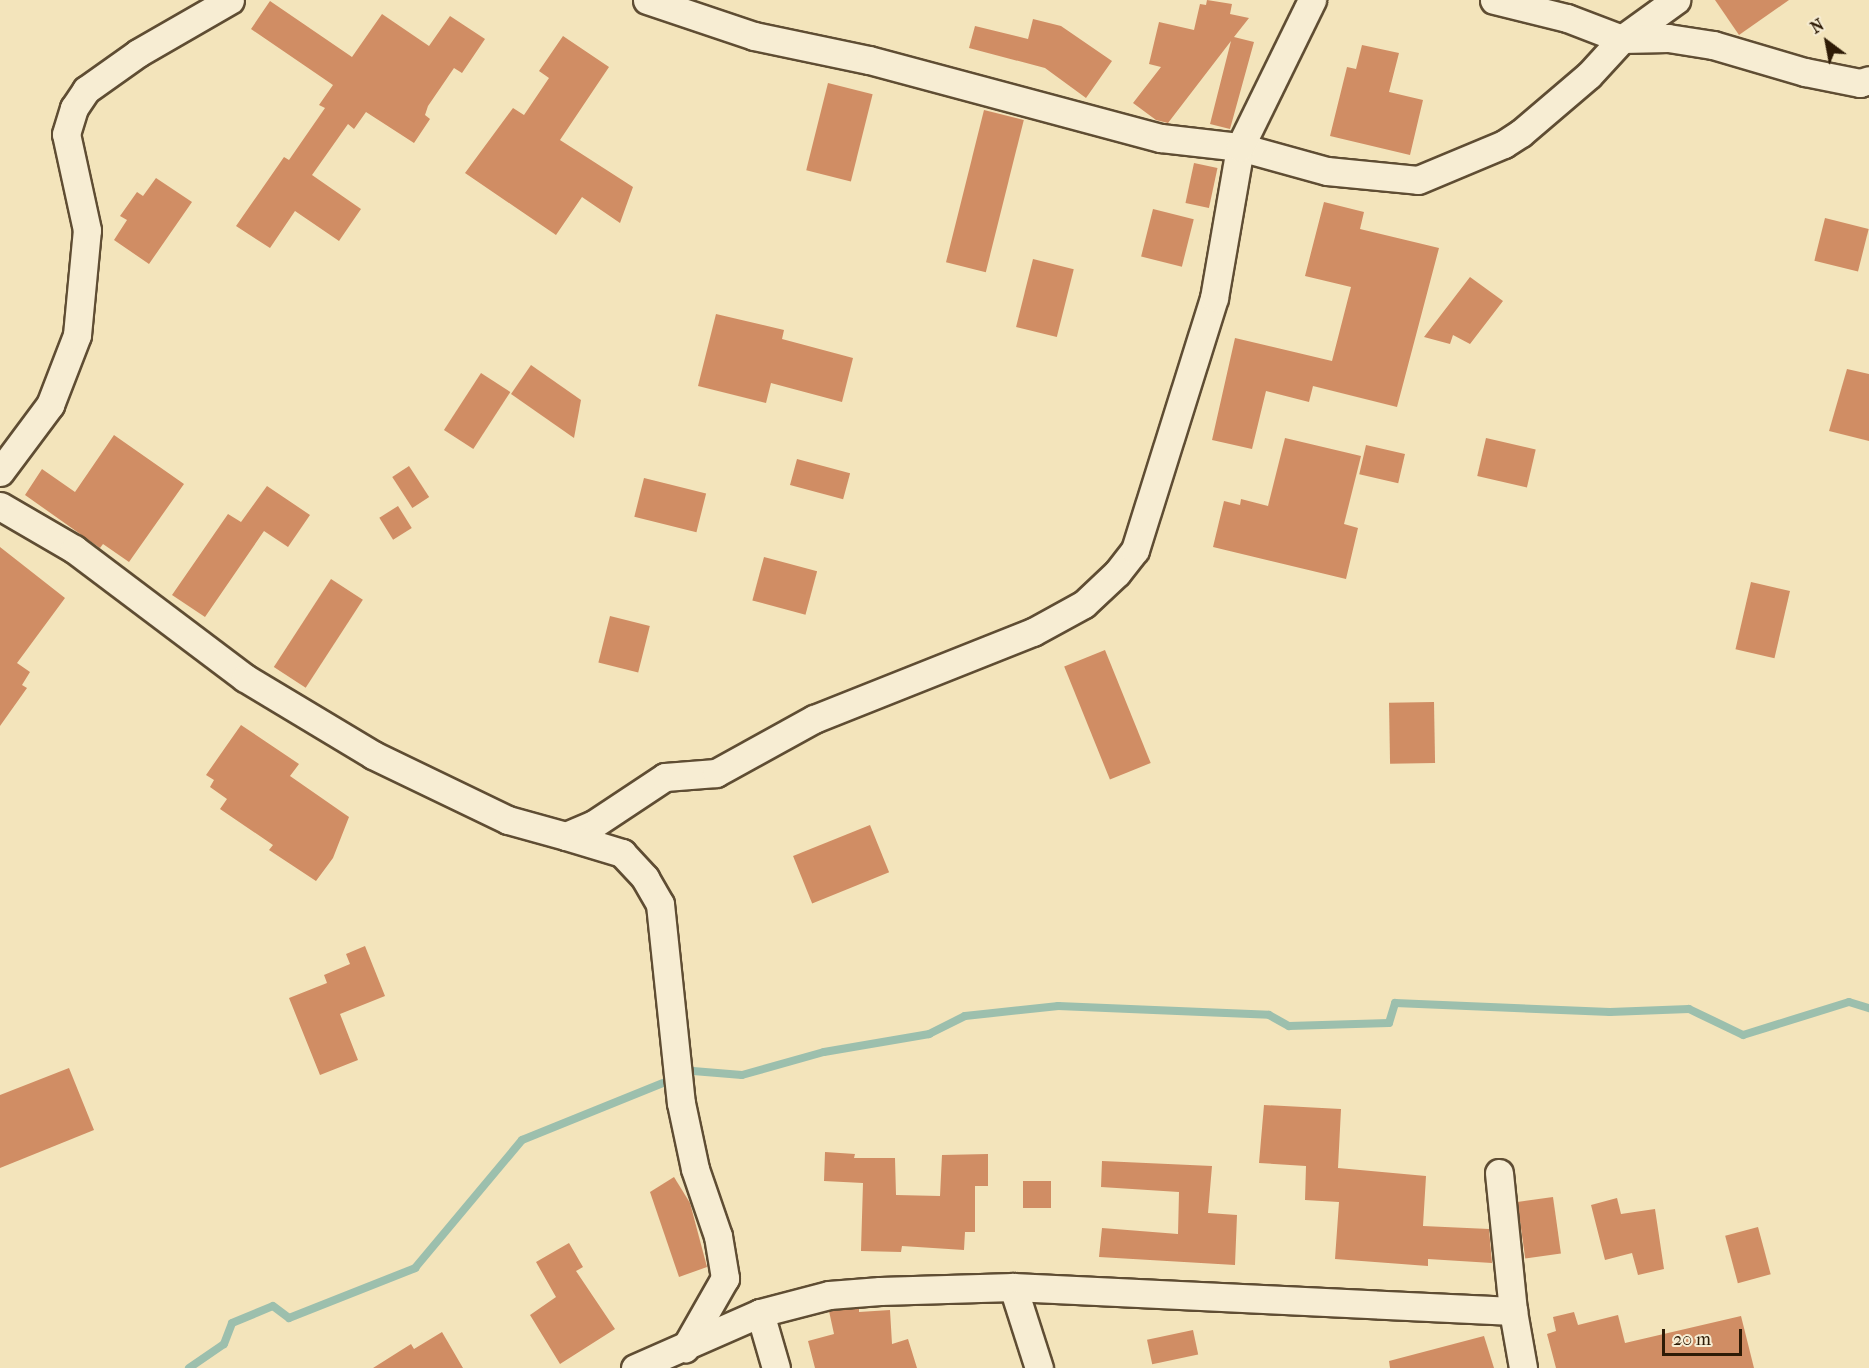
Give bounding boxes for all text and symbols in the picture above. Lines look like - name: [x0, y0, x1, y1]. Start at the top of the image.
- north arrow: [1797, 12, 1857, 72]
- text: N: [1807, 15, 1827, 38]
- scale bar: [1665, 1317, 1744, 1355]
- text: 20 m: [1673, 1329, 1711, 1350]

